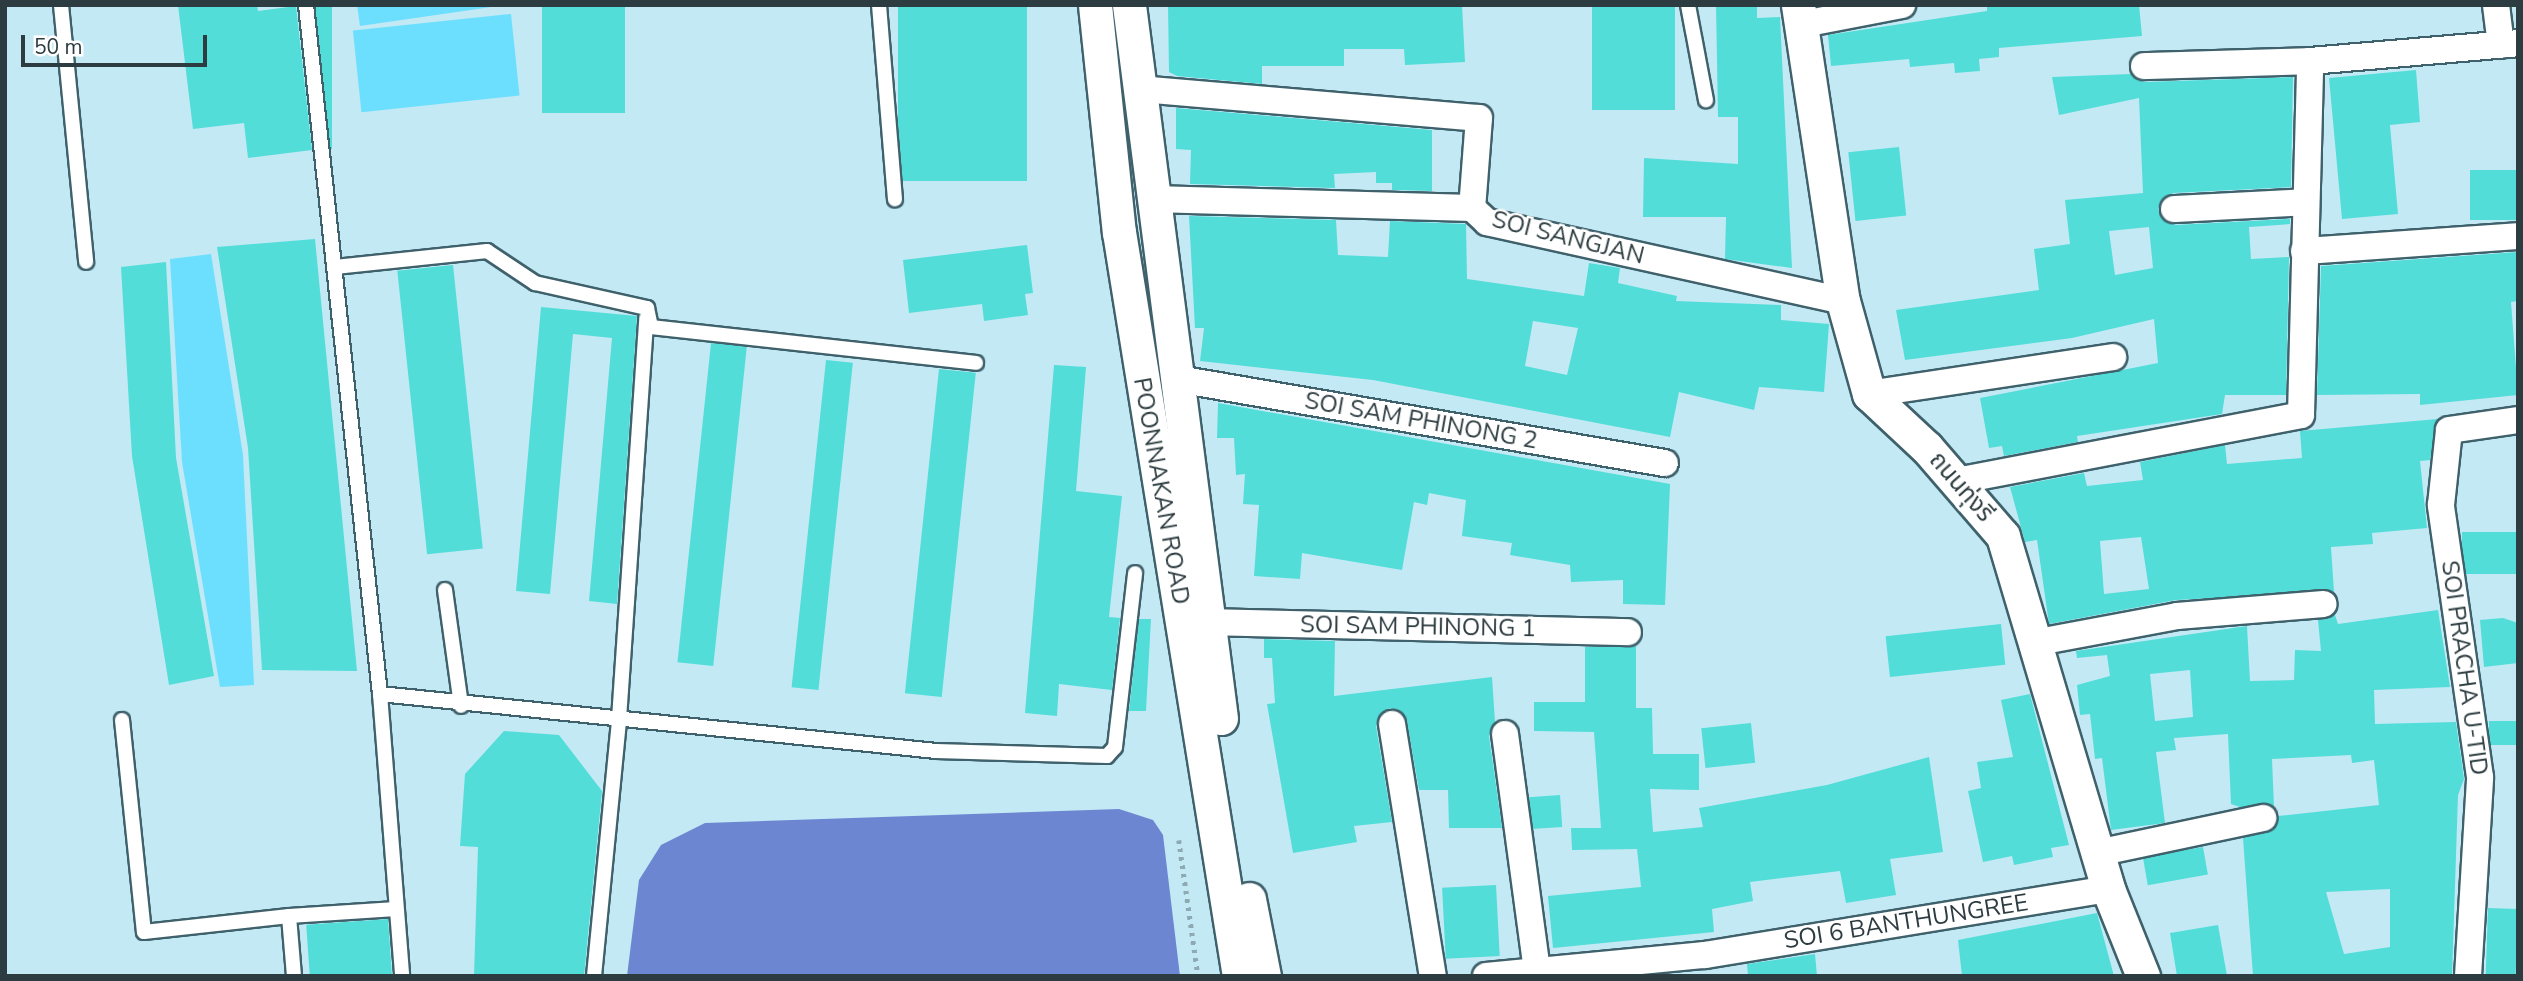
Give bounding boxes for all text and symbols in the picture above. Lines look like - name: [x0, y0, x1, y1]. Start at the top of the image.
- scale bar: [24, 21, 210, 65]
- text: 50 m: [34, 33, 83, 61]
- street label: SOI SANGJAN: [1489, 205, 1647, 271]
- street label: POONNAKAN ROAD: [1127, 375, 1195, 607]
- street label: SOI SAM PHINONG 2: [1302, 386, 1540, 456]
- street label: ถนนทุ่งรี: [1923, 446, 1999, 528]
- street label: SOI PRACHA U-TID: [2435, 559, 2493, 777]
- street label: SOI SAM PHINONG 1: [1300, 611, 1536, 643]
- street label: SOI 6 BANTHUNGREE: [1782, 888, 2030, 956]

